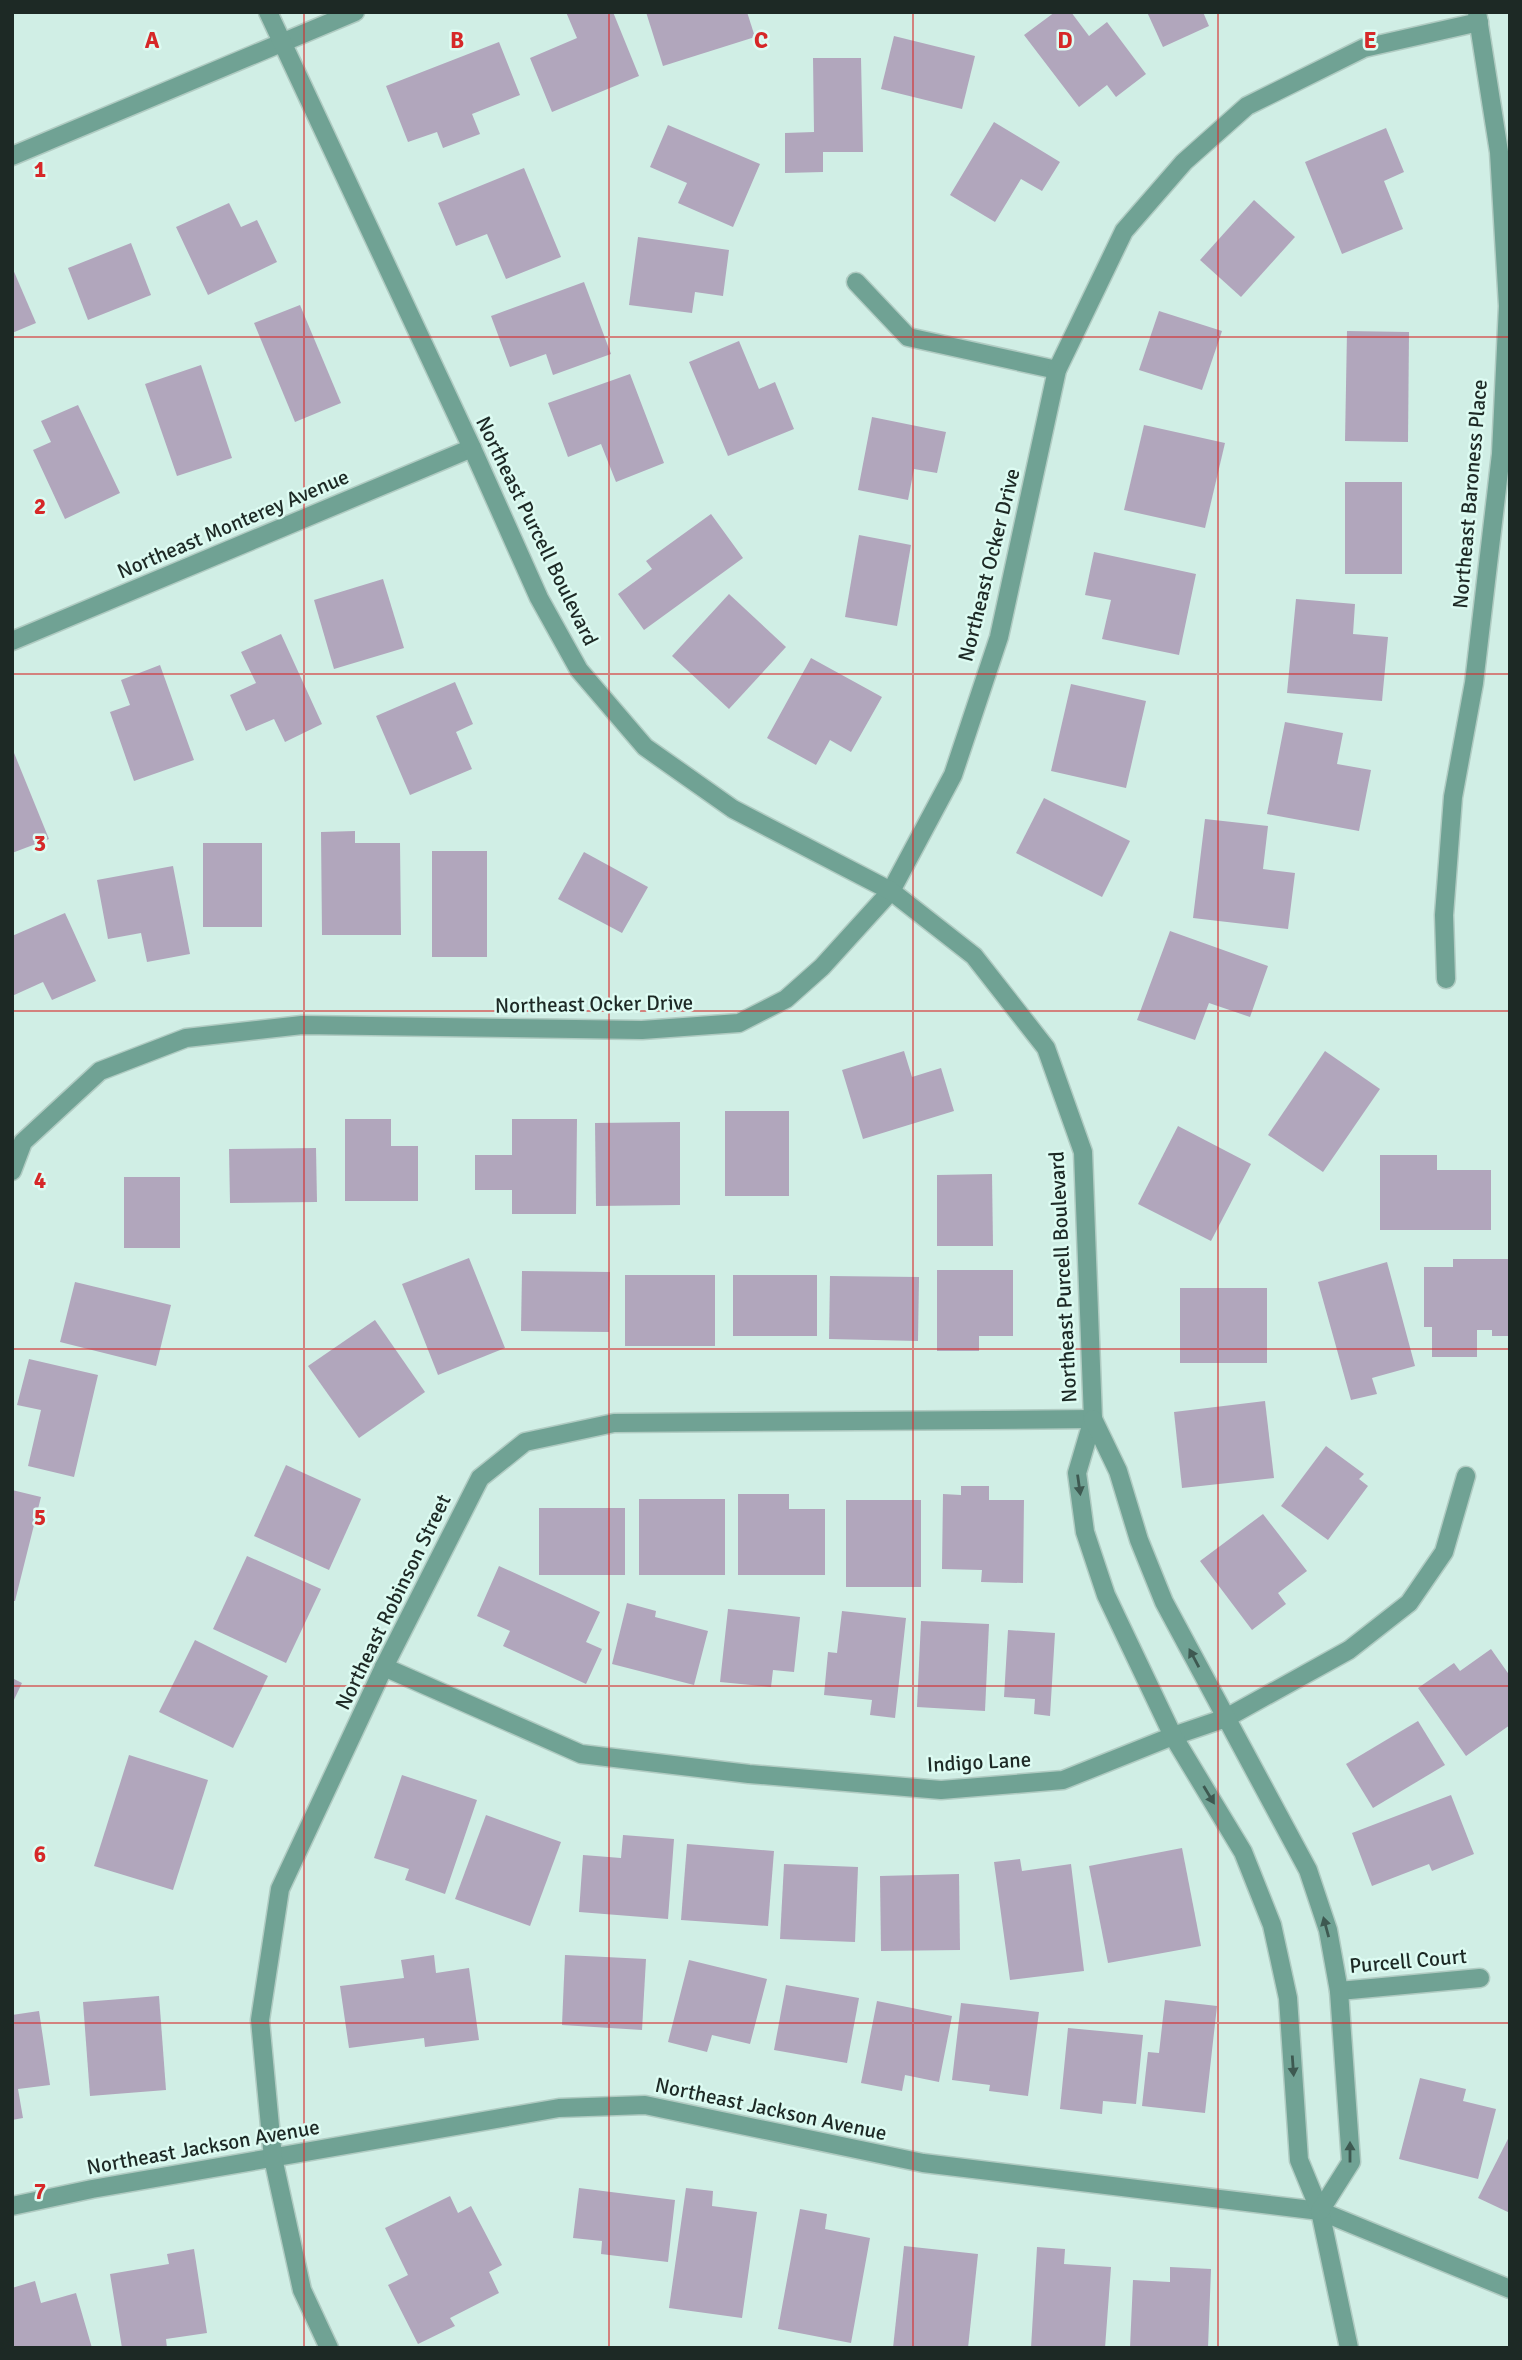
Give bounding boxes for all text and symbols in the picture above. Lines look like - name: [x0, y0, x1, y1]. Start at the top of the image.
- text: A: [145, 26, 160, 55]
- text: B: [450, 26, 464, 55]
- text: C: [754, 26, 768, 55]
- text: D: [1057, 26, 1073, 55]
- text: E: [1363, 26, 1377, 55]
- text: 1: [34, 155, 46, 184]
- street label: Northeast Baroness Place: [1447, 378, 1493, 610]
- street label: Northeast Purcell Boulevard: [470, 412, 604, 650]
- street label: Northeast Monterey Avenue: [113, 463, 353, 585]
- street label: Northeast Ocker Drive: [952, 466, 1026, 664]
- text: 2: [34, 492, 46, 521]
- text: 3: [34, 829, 46, 858]
- street label: Northeast Ocker Drive: [495, 989, 693, 1019]
- street label: Northeast Purcell Boulevard: [1043, 1150, 1083, 1404]
- text: 4: [34, 1166, 46, 1195]
- one-way arrow: [1073, 1474, 1084, 1496]
- street label: Northeast Robinson Street: [329, 1490, 457, 1714]
- text: 5: [34, 1503, 46, 1532]
- one-way arrow: [1188, 1648, 1200, 1668]
- street label: Indigo Lane: [926, 1746, 1032, 1778]
- one-way arrow: [1202, 1785, 1215, 1804]
- text: 6: [34, 1840, 46, 1869]
- one-way arrow: [1320, 1915, 1331, 1937]
- street label: Purcell Court: [1348, 1943, 1468, 1979]
- one-way arrow: [1287, 2055, 1298, 2077]
- street label: Northeast Jackson Avenue: [653, 2072, 889, 2146]
- street label: Northeast Jackson Avenue: [84, 2114, 322, 2180]
- one-way arrow: [1344, 2141, 1356, 2163]
- text: 7: [34, 2177, 46, 2206]

